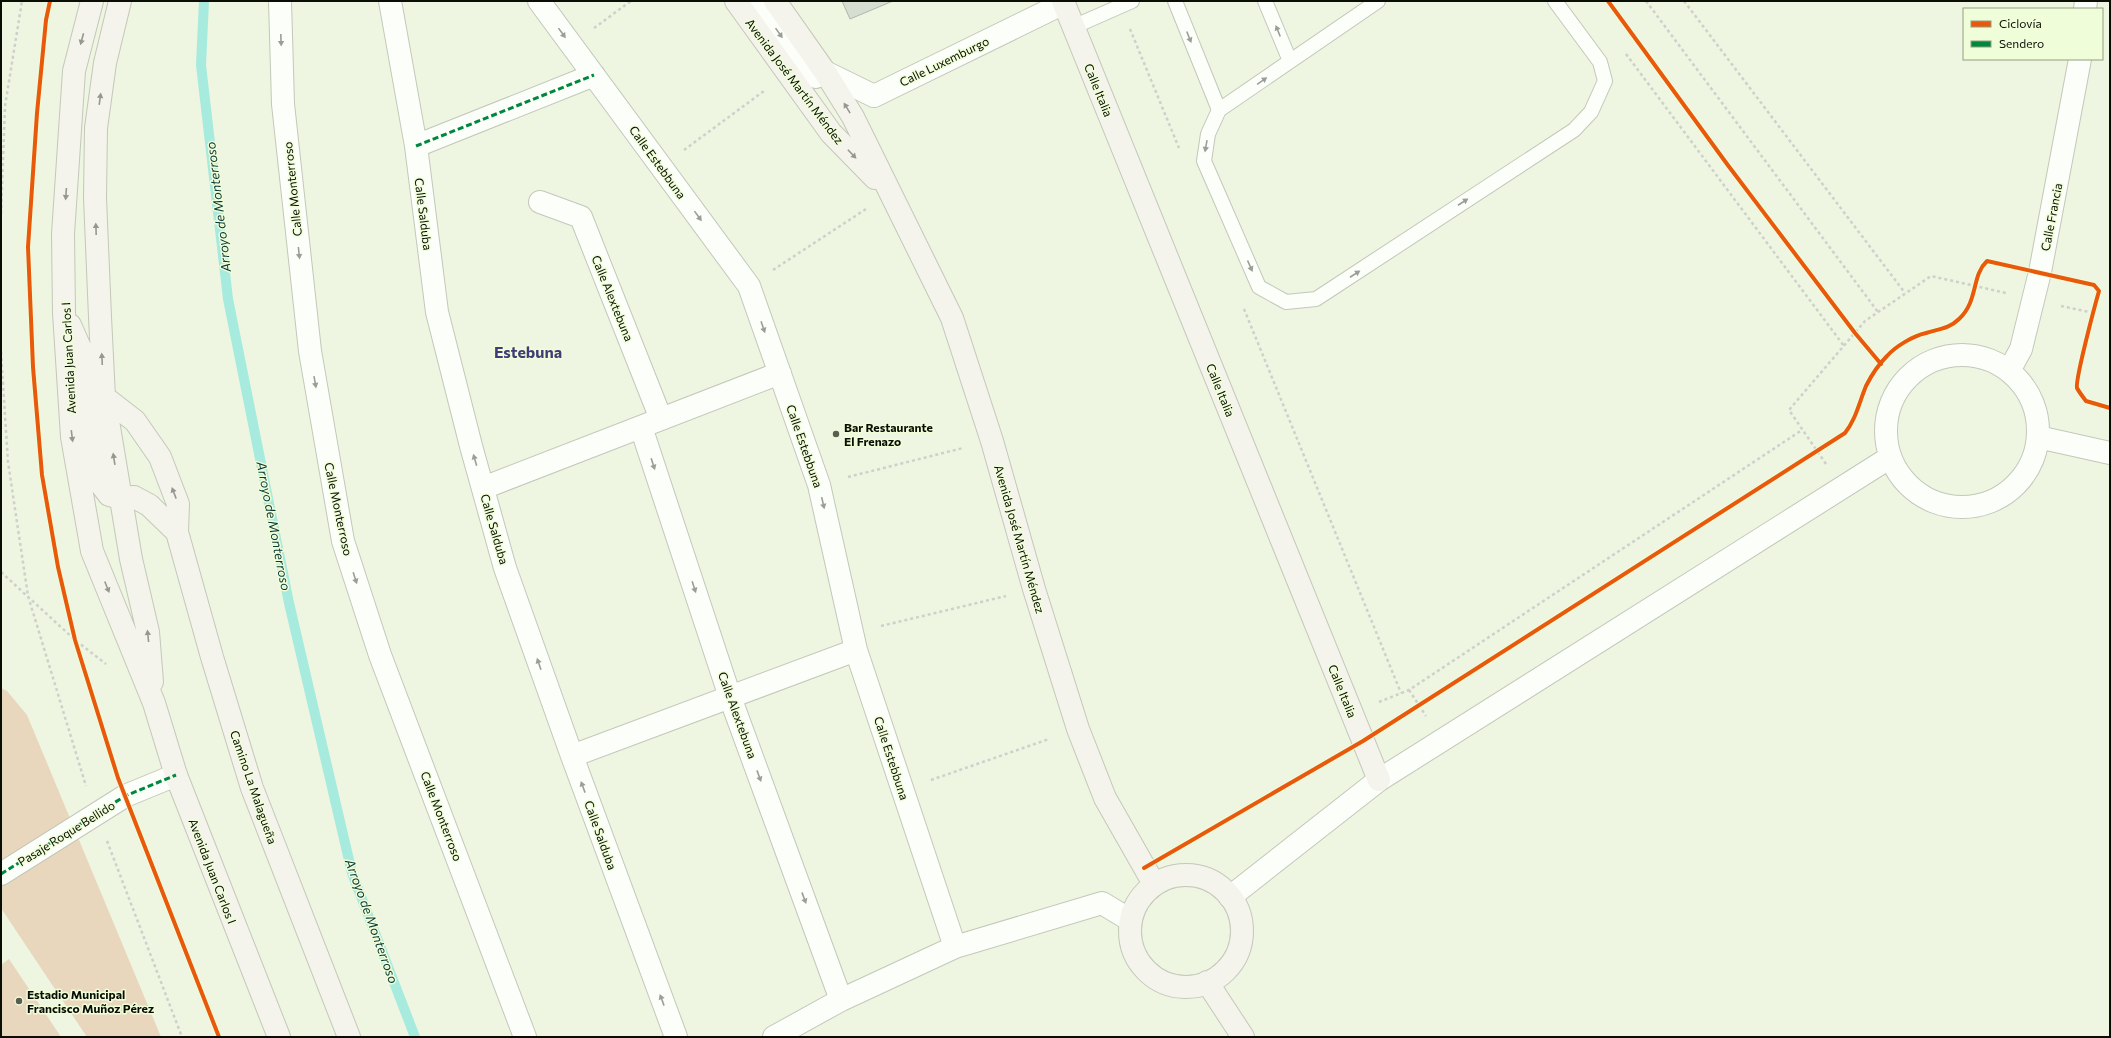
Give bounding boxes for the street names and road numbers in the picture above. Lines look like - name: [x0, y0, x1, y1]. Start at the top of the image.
- street label: Avenida José Martín Méndez: [742, 15, 847, 147]
- street label: Calle Luxemburgo: [897, 33, 991, 89]
- street label: Calle Italia: [1082, 61, 1116, 119]
- street label: Calle Estebbuna: [627, 123, 689, 201]
- street label: Calle Monterroso: [280, 141, 304, 237]
- street label: Calle Salduba: [413, 177, 435, 251]
- street label: Calle Francia: [2038, 182, 2064, 252]
- street label: Calle Alextebuna: [589, 253, 637, 343]
- street label: Avenida Juan Carlos I: [58, 302, 79, 414]
- street label: Calle Italia: [1204, 361, 1238, 419]
- street label: Calle Estebbuna: [784, 403, 826, 489]
- street label: Calle Monterroso: [322, 461, 356, 557]
- street label: Avenida José Martín Méndez: [991, 463, 1048, 615]
- street label: Calle Salduba: [478, 492, 512, 566]
- street label: Calle Italia: [1326, 662, 1360, 720]
- street label: Calle Alextebuna: [716, 670, 760, 760]
- street label: Calle Estebbuna: [872, 714, 912, 802]
- street label: Camino La Malagueña: [228, 728, 280, 846]
- street label: Calle Monterroso: [418, 769, 466, 863]
- street label: Pasaje Roque Bellido: [15, 797, 117, 869]
- street label: Calle Salduba: [582, 798, 620, 872]
- street label: Avenida Juan Carlos I: [186, 816, 240, 926]

